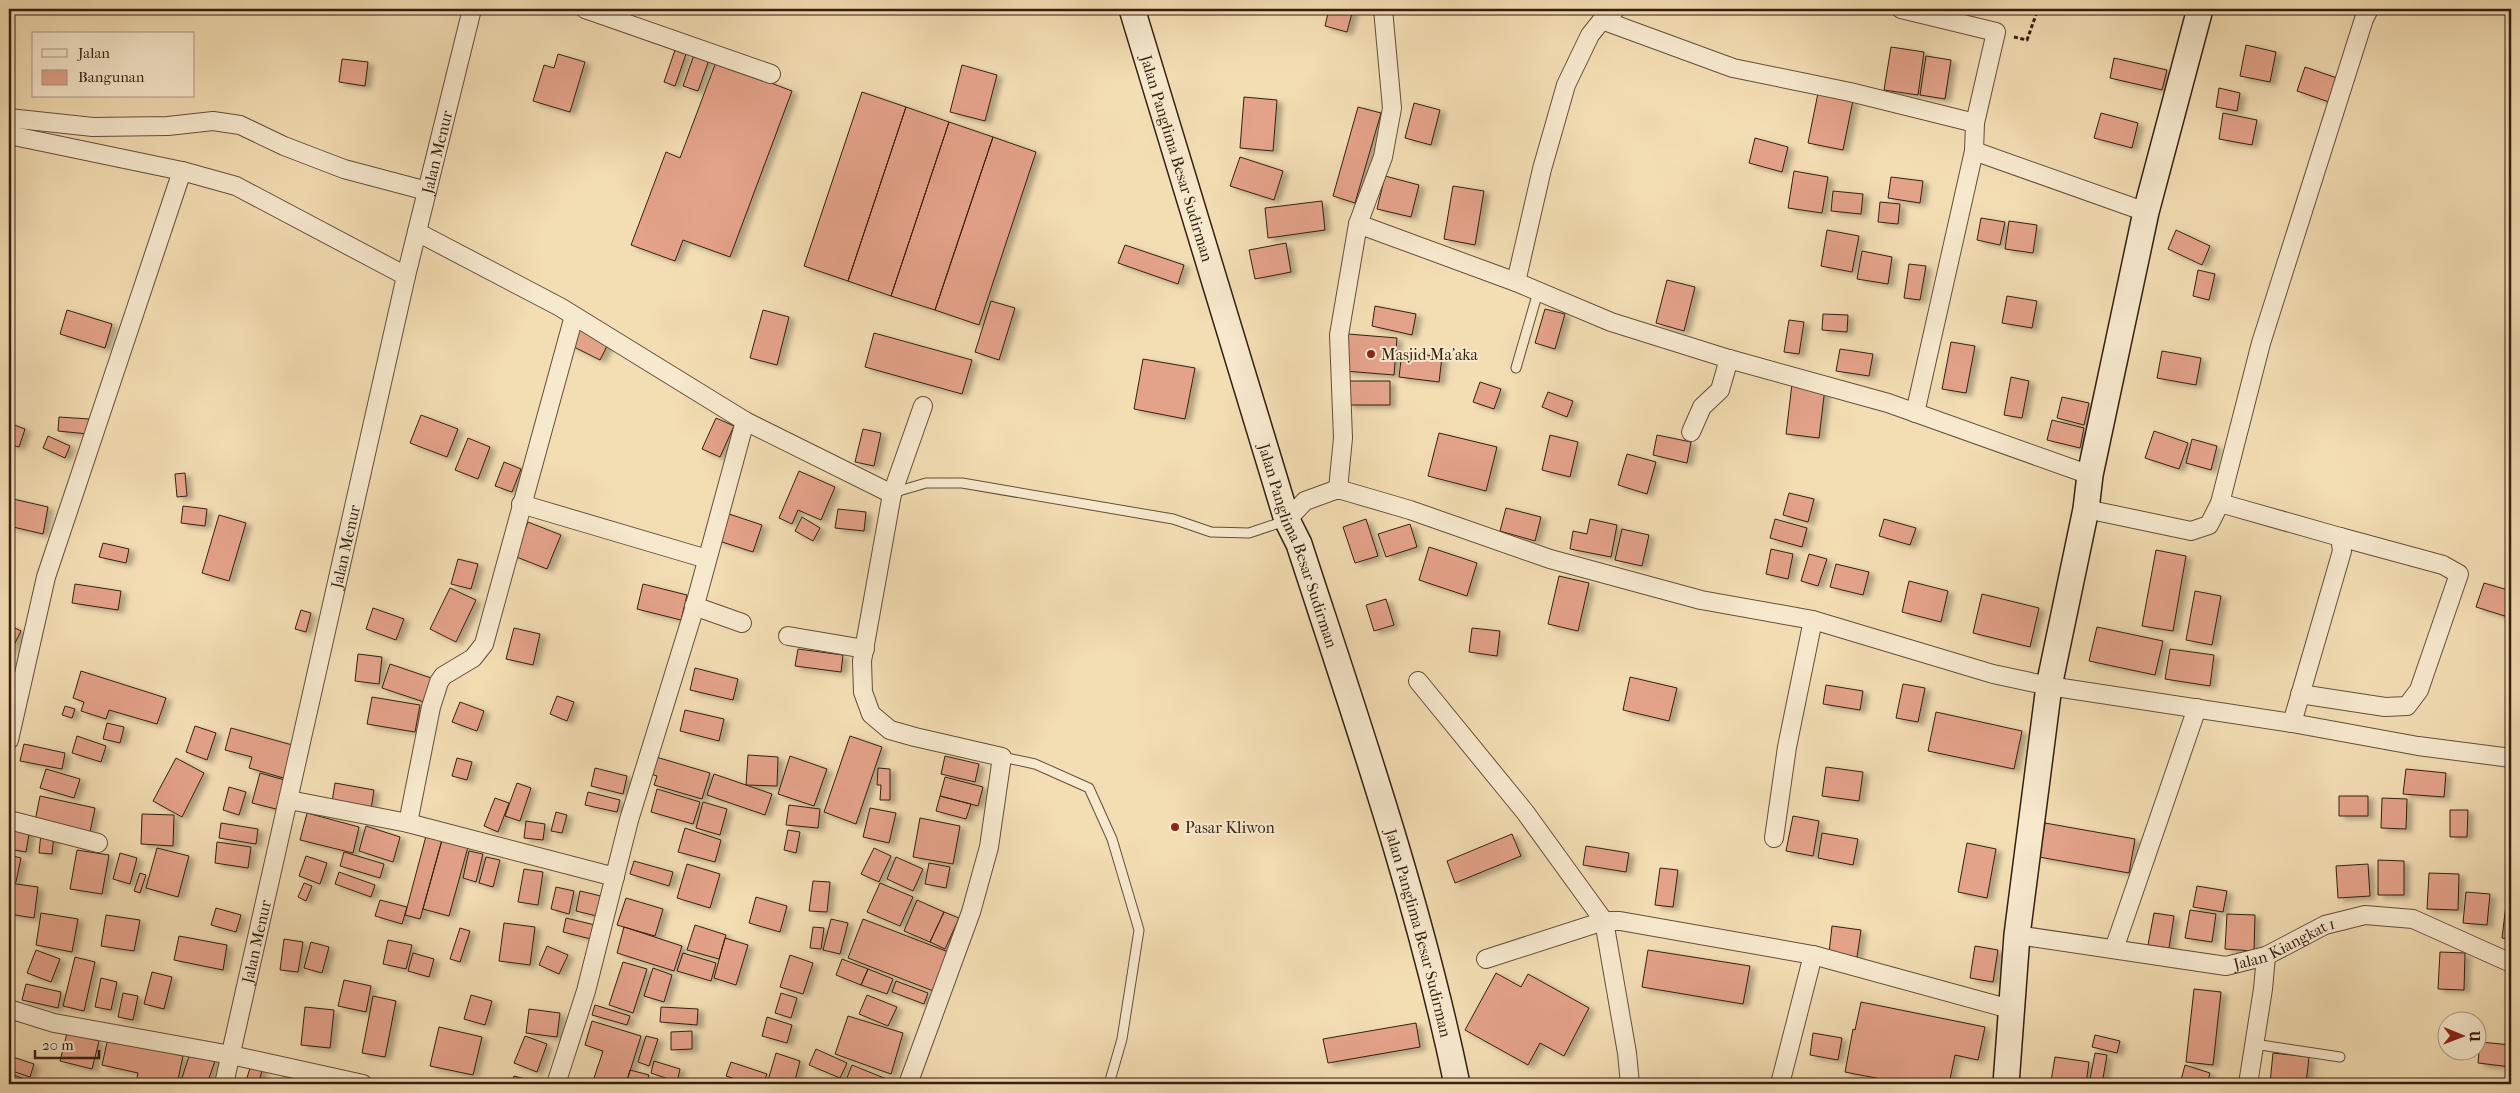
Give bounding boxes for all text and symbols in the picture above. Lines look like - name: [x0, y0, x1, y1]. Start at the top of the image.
- legend: [32, 32, 195, 98]
- text: Jalan: [77, 44, 110, 62]
- street label: Jalan Panglima Besar Sudirman: [1136, 51, 1217, 265]
- text: Bangunan: [78, 68, 145, 86]
- street label: Jalan Menur: [417, 108, 457, 198]
- place label: Masjid Ma'aka: [1381, 345, 1479, 364]
- marker: Masjid Ma'aka: [1365, 348, 1377, 360]
- street label: Jalan Panglima Besar Sudirman: [1254, 439, 1342, 651]
- street label: Jalan Menur: [327, 503, 364, 592]
- place label: Pasar Kliwon: [1185, 818, 1276, 837]
- marker: Pasar Kliwon: [1169, 821, 1181, 833]
- street label: Jalan Panglima Besar Sudirman: [1381, 825, 1456, 1040]
- street label: Jalan Menur: [238, 898, 275, 987]
- street label: Jalan Kiangkat 1: [2229, 914, 2337, 974]
- north arrow: [2438, 1010, 2488, 1060]
- scale bar: [35, 1028, 99, 1060]
- text: U: [2466, 1030, 2483, 1042]
- text: 20 m: [42, 1036, 74, 1054]

